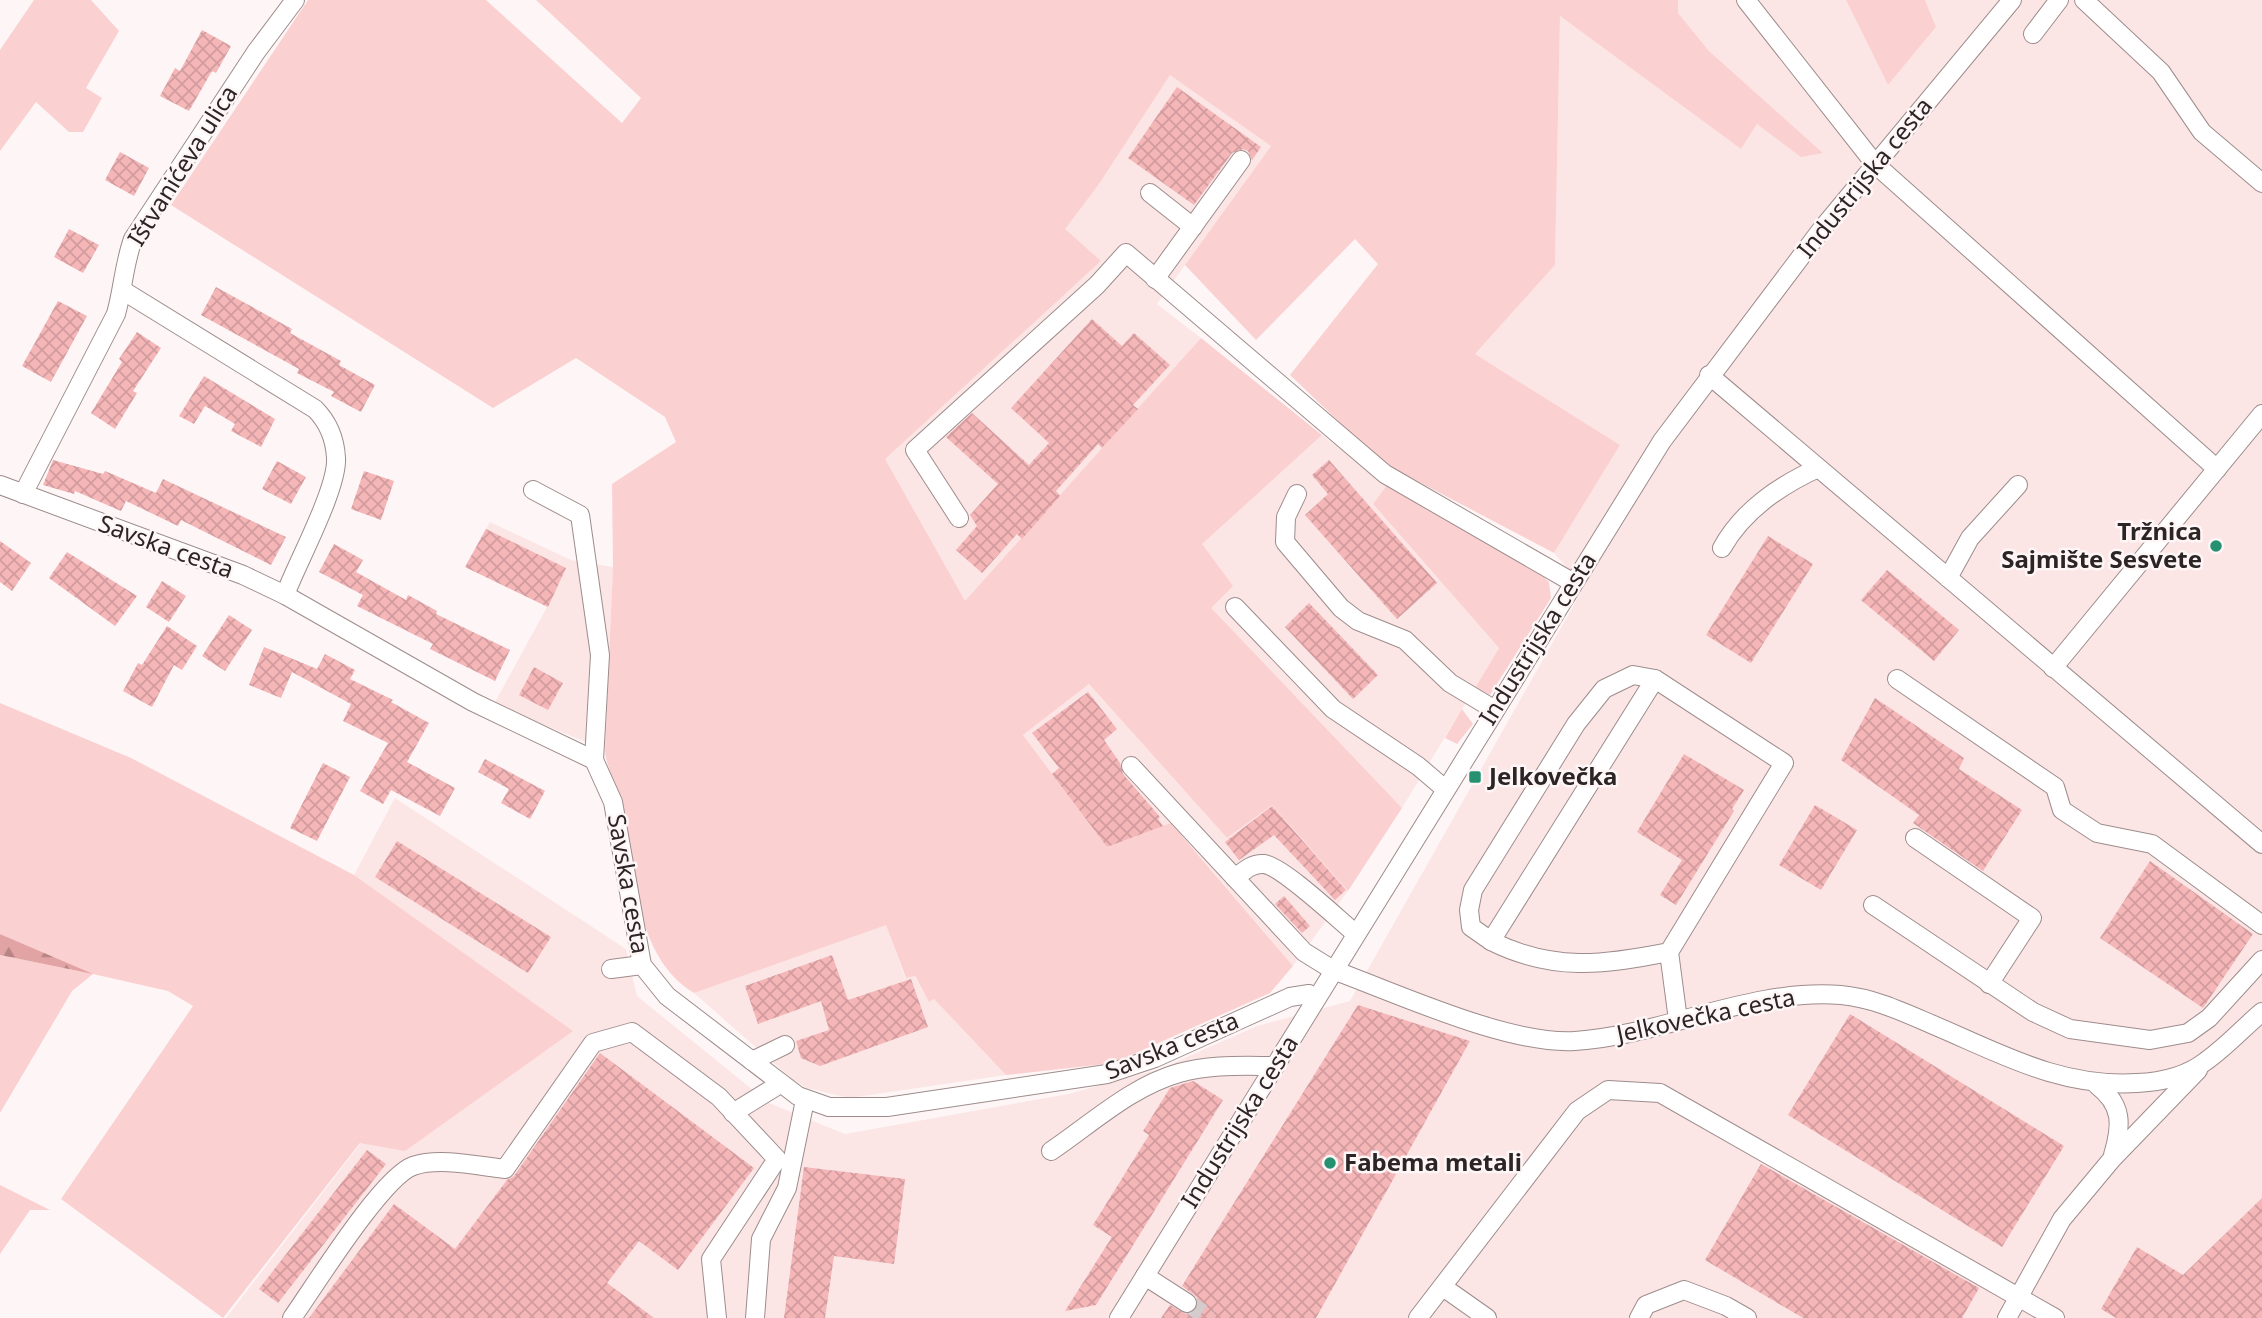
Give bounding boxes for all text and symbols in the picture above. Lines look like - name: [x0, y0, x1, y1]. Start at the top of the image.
- street label: Ištvanićeva ulica: [119, 79, 244, 252]
- street label: Industrijska cesta: [1789, 90, 1939, 264]
- street label: Savska cesta: [94, 506, 239, 585]
- place label: Tržnica Sajmište Sesvete: [2001, 514, 2202, 575]
- marker: Tržnica Sajmište Sesvete: [2208, 538, 2224, 554]
- street label: Industrijska cesta: [1470, 546, 1603, 731]
- place label: Jelkovečka: [1487, 759, 1618, 792]
- marker: Jelkovečka: [1467, 769, 1483, 785]
- street label: Savska cesta: [601, 811, 658, 956]
- street label: Jelkovečka cesta: [1611, 980, 1798, 1050]
- street label: Savska cesta: [1100, 1003, 1243, 1086]
- street label: Industrijska cesta: [1172, 1029, 1305, 1214]
- place label: Fabema metali: [1344, 1145, 1522, 1178]
- marker: Fabema metali: [1322, 1155, 1338, 1171]

